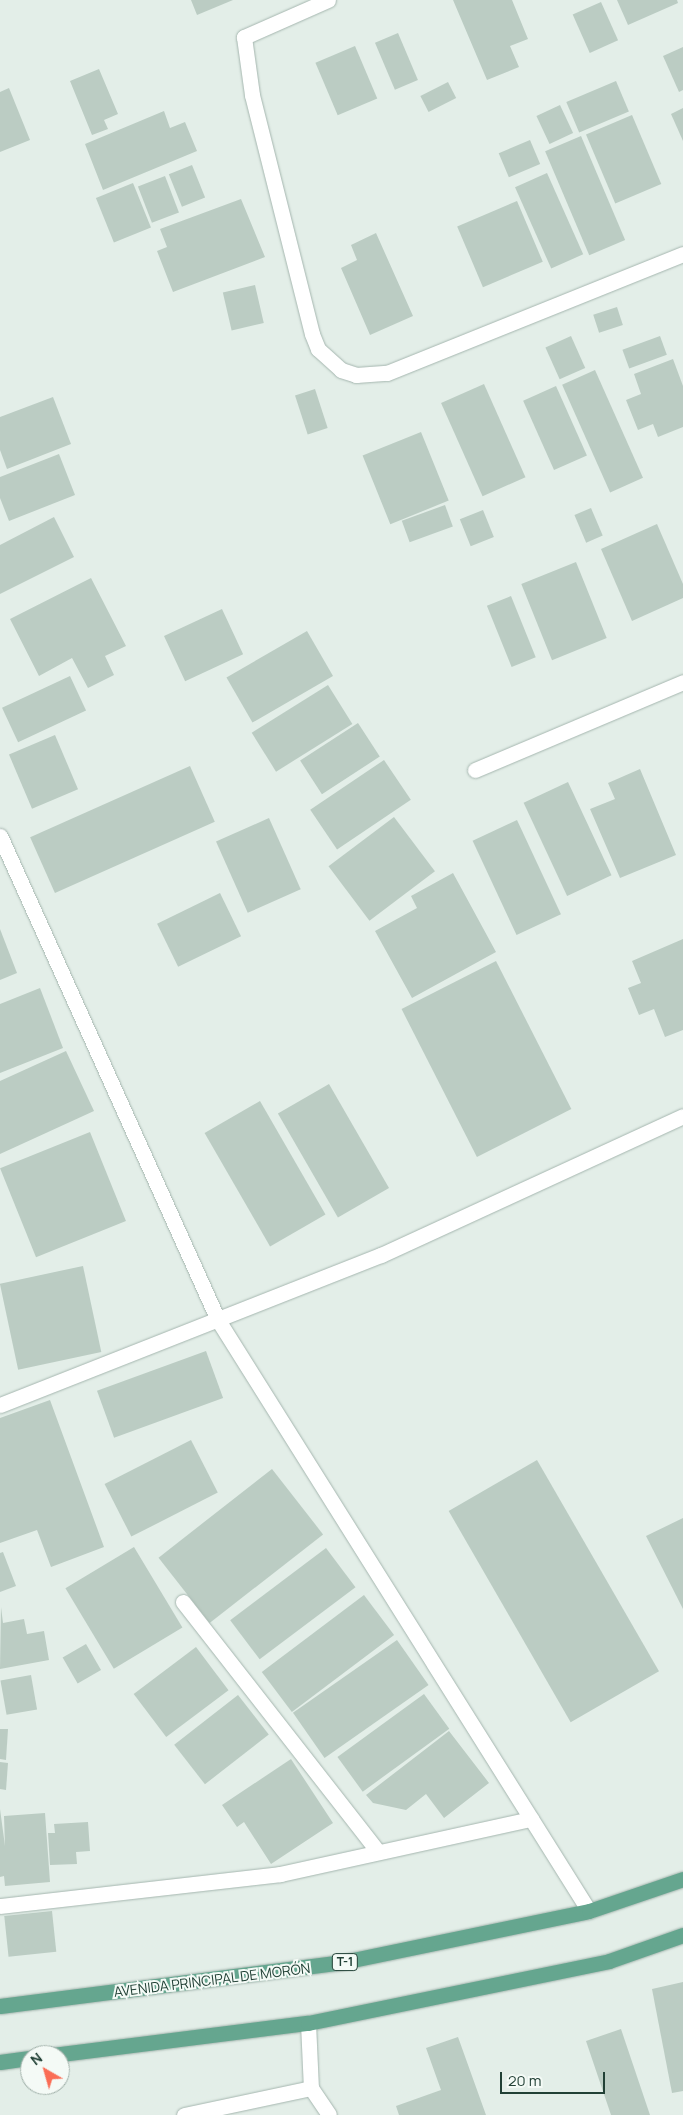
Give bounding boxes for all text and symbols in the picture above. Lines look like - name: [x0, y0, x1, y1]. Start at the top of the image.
- road number: T-1: [331, 1952, 359, 1971]
- street label: AVENIDA PRINCIPAL DE MORÓN: [112, 1960, 312, 2000]
- north arrow: [20, 2045, 70, 2095]
- text: N: [26, 2048, 46, 2069]
- scale bar: [503, 2062, 608, 2094]
- text: 20 m: [508, 2070, 541, 2091]

